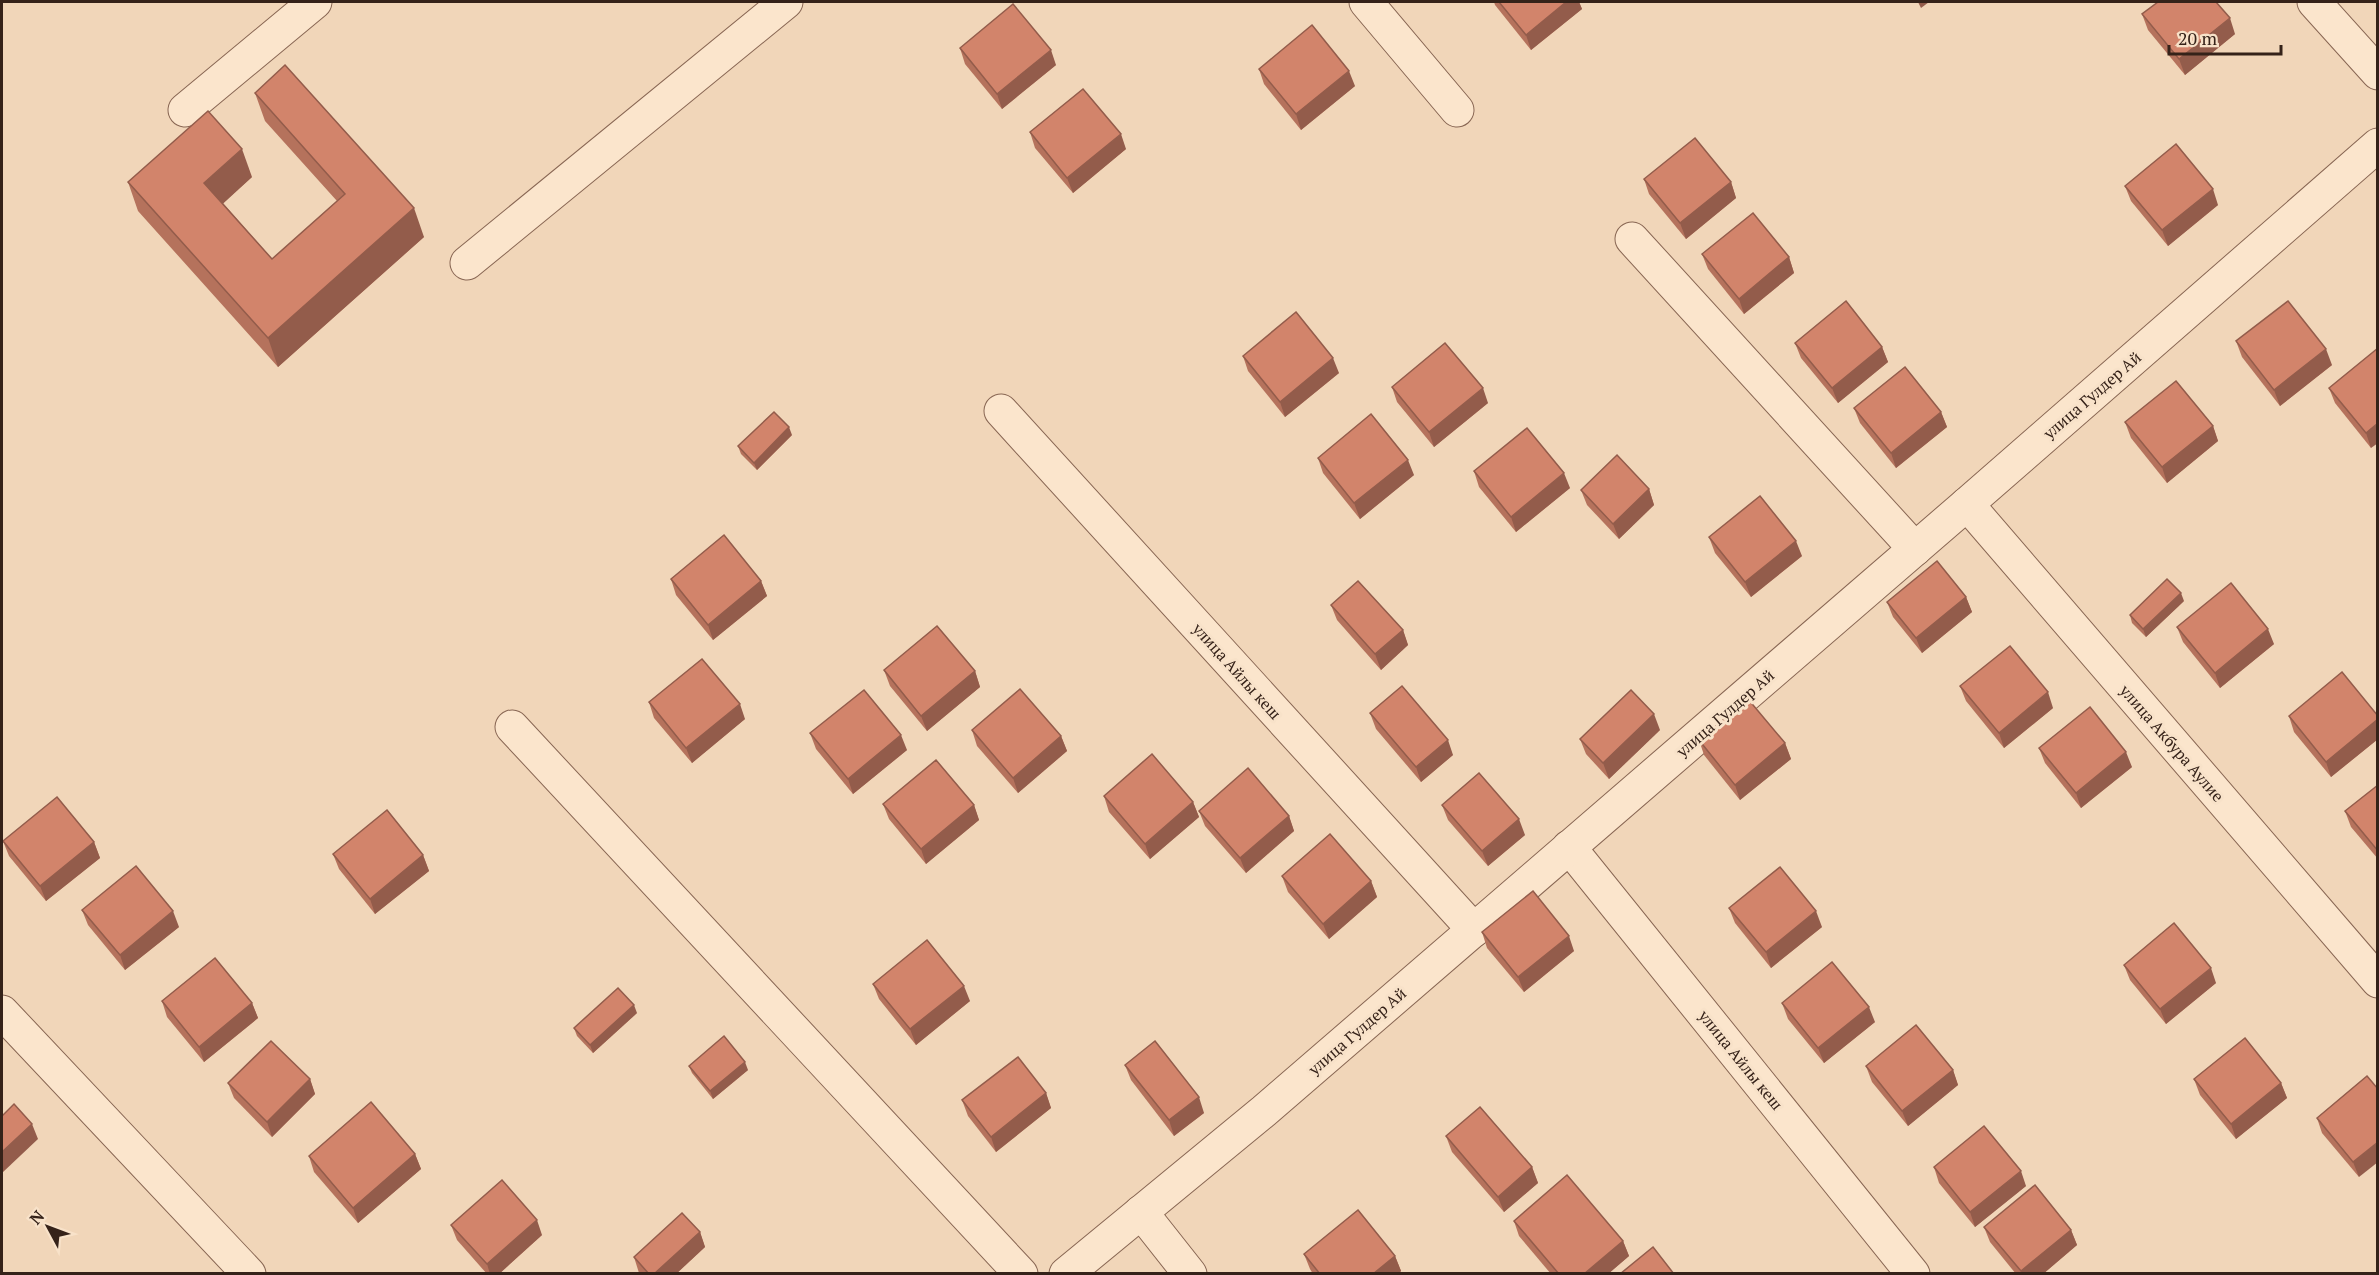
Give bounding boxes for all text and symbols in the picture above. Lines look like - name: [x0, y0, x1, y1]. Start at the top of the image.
- scale bar: [2169, 18, 2282, 56]
- text: 20 m: [2178, 26, 2218, 50]
- street label: улица Гулдер Ай: [2038, 346, 2146, 444]
- street label: улица Айлы кеш: [1187, 617, 1286, 724]
- street label: улица Гулдер Ай: [1671, 664, 1779, 762]
- street label: улица Акбура Аулие: [2114, 679, 2229, 806]
- street label: улица Гулдер Ай: [1303, 982, 1411, 1080]
- street label: улица Айлы кеш: [1693, 1005, 1788, 1115]
- north arrow: [18, 1197, 78, 1257]
- text: N: [24, 1205, 49, 1229]

